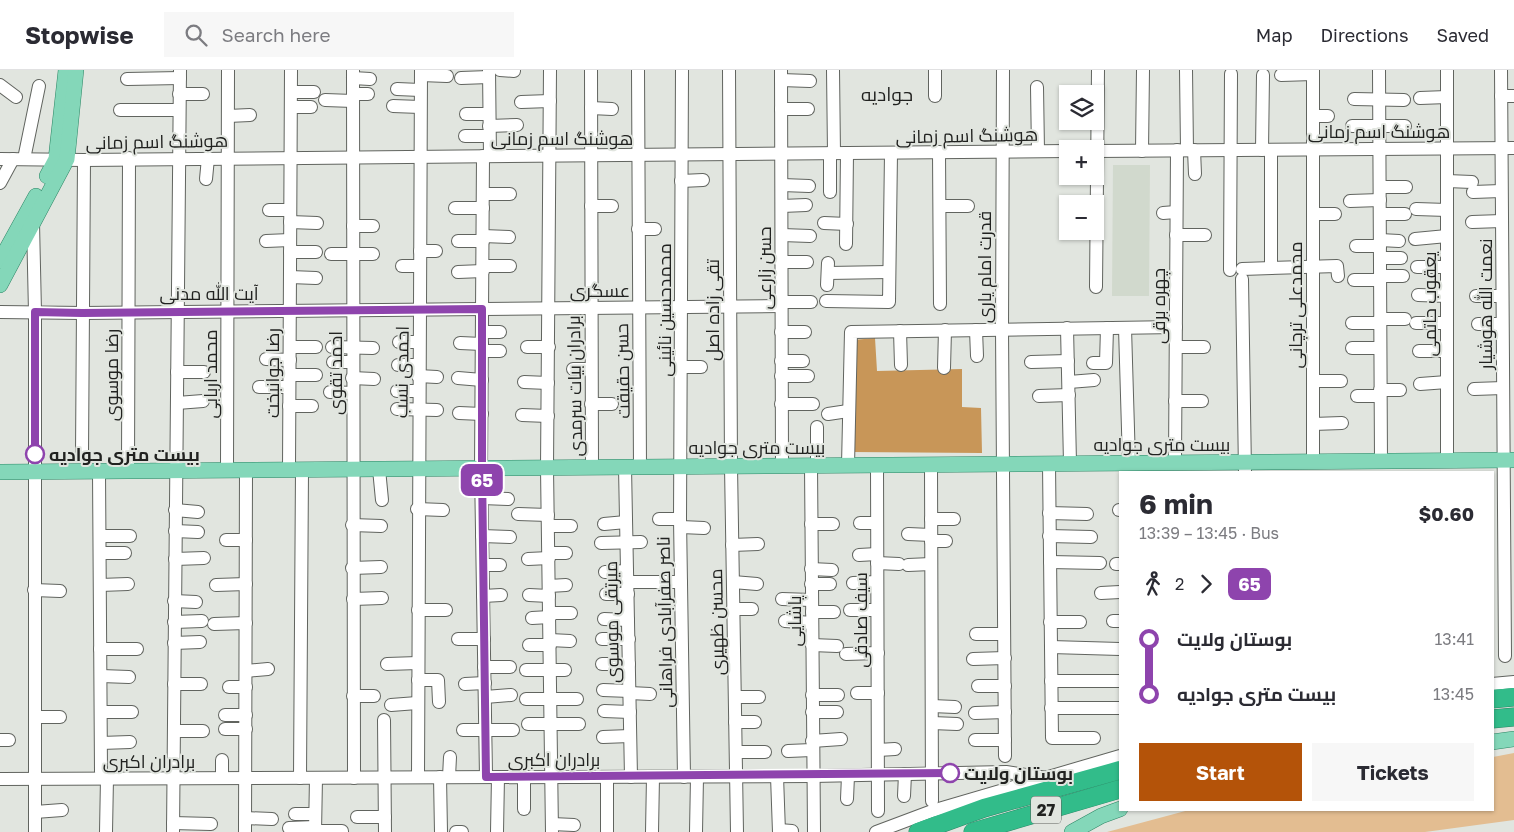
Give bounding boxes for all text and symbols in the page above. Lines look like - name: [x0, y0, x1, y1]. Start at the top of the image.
- search box: [164, 12, 514, 57]
- text: Stopwise: [25, 20, 134, 49]
- icon: search: [182, 21, 210, 49]
- text: Search here: [222, 23, 330, 46]
- text: Map: [1256, 24, 1292, 46]
- text: Directions: [1320, 24, 1408, 46]
- text: Saved: [1436, 24, 1489, 46]
- district label: جوادیه: [861, 82, 913, 106]
- map controls: [1059, 85, 1104, 240]
- button: layers: [1059, 85, 1104, 130]
- street label: هوشنگ اسم زمانی: [1308, 120, 1450, 144]
- street label: هوشنگ اسم زمانی: [896, 123, 1038, 149]
- street label: هوشنگ اسم زمانی: [491, 127, 633, 151]
- street label: هوشنگ اسم زمانی: [86, 129, 228, 155]
- button: +: [1059, 140, 1104, 185]
- button: −: [1059, 195, 1104, 240]
- street label: قدرت امام یاری: [973, 211, 997, 323]
- street label: حسن زارعی: [753, 226, 776, 310]
- street label: نعمت الله هوشیار: [1474, 239, 1497, 370]
- street label: محمدعلی ترچانی: [1284, 241, 1308, 369]
- street label: محمدحسین نائینی: [653, 243, 676, 377]
- street label: یعقوب حاتمی: [1418, 251, 1441, 357]
- street label: تقی زاده اصل: [701, 259, 724, 361]
- street label: چهره برقی: [1147, 268, 1171, 344]
- street label: عسگری: [570, 279, 630, 302]
- street label: آیت‌ الله مدنی: [159, 282, 259, 305]
- street label: برادران بیات سرمدی: [562, 315, 587, 457]
- street label: حسن حقیقت: [610, 323, 635, 419]
- street label: احمدی نسب: [389, 326, 414, 418]
- street label: رضا جوانبخت: [261, 328, 284, 418]
- street label: رضا موسوی: [100, 329, 123, 421]
- street label: محمد اربابی: [199, 329, 222, 419]
- street label: احمد تقوی: [324, 331, 347, 415]
- street label: بیست متری جوادیه: [1094, 433, 1230, 456]
- street label: بیست متری جوادیه: [689, 436, 825, 459]
- place label: بیست متری جوادیه: [49, 443, 200, 466]
- marker: بیست متری جوادیه: [25, 444, 45, 464]
- line badge: 65: [460, 464, 504, 496]
- text: 65: [471, 469, 493, 491]
- text: 6 min: [1139, 487, 1213, 520]
- text: $0.60: [1418, 502, 1474, 525]
- text: 13:39 – 13:45 · Bus: [1139, 523, 1279, 543]
- street label: ناصر صفرآبادی فراهانی: [652, 536, 677, 708]
- street label: میرتقی موسوی: [599, 561, 624, 683]
- street label: محسن ظهیری: [704, 568, 729, 676]
- icon: walk: [1139, 570, 1167, 598]
- icon: forward: [1192, 570, 1220, 598]
- street label: سیف صادقی: [849, 572, 872, 668]
- text: 65: [1238, 573, 1261, 595]
- text: 2: [1175, 574, 1184, 594]
- street label: پاشایی: [783, 595, 807, 647]
- text: بوستان ولایت: [1177, 627, 1292, 650]
- text: 13:41: [1435, 629, 1474, 649]
- text: بیست متری جوادیه: [1177, 682, 1336, 705]
- text: 13:45: [1433, 684, 1474, 704]
- button: Start: [1139, 743, 1302, 801]
- button: Tickets: [1312, 743, 1474, 801]
- street label: برادران اکبری: [508, 748, 600, 771]
- street label: برادران اکبری: [103, 750, 195, 773]
- place label: بوستان ولایت: [964, 762, 1073, 785]
- marker: بوستان ولایت: [940, 763, 960, 783]
- road number: 27: [1031, 796, 1061, 824]

